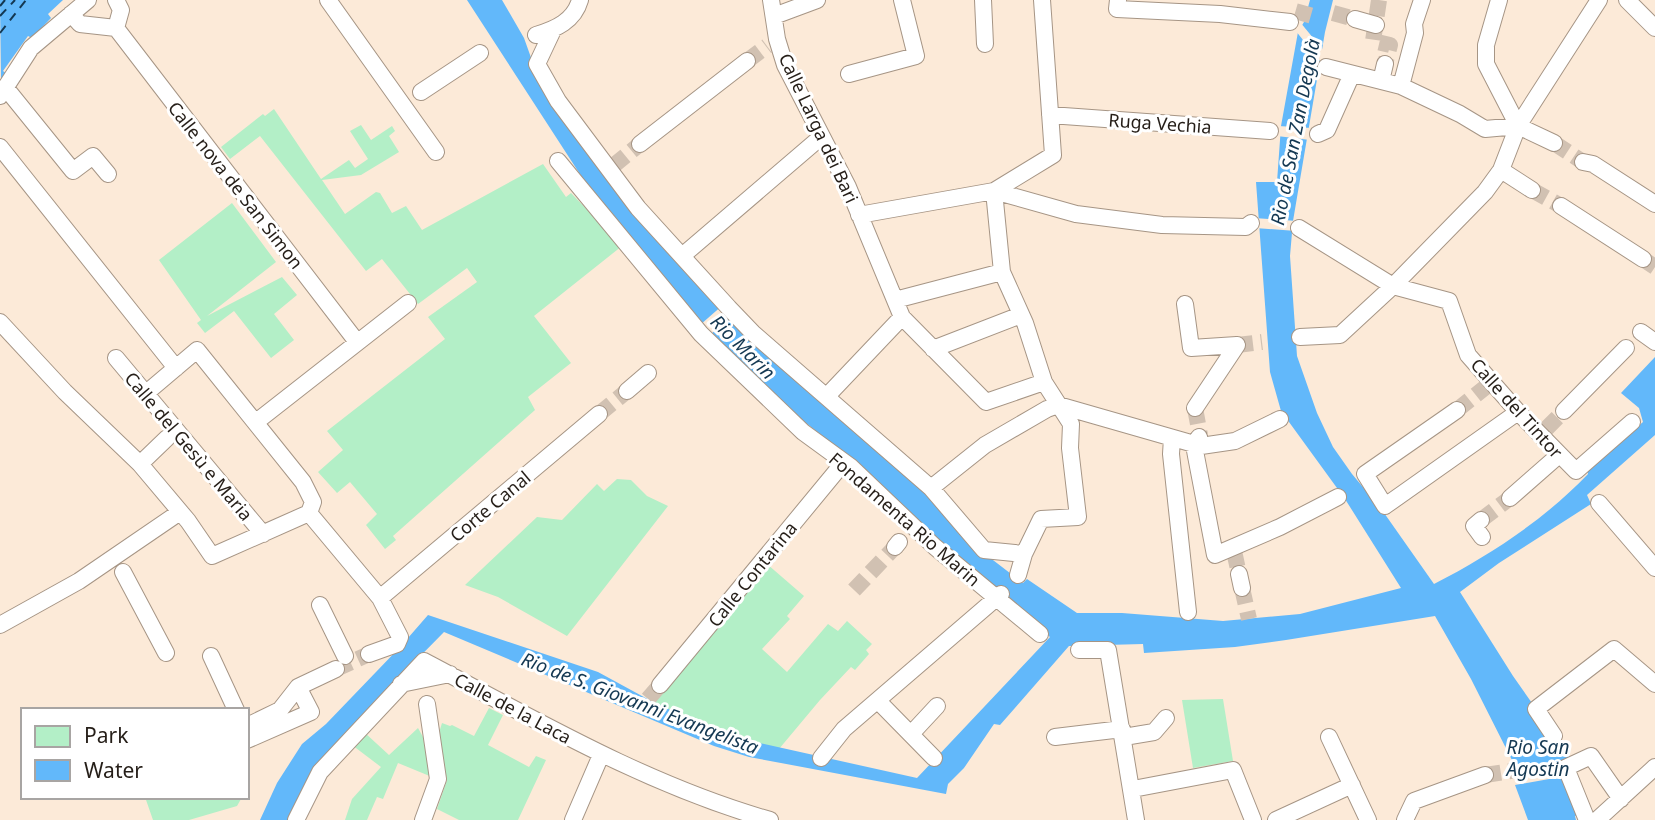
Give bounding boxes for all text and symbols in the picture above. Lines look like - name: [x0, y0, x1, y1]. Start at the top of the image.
- water label: Rio de San Zan Degolà: [1264, 36, 1326, 228]
- street label: Calle Larga dei Bari: [774, 49, 864, 207]
- street label: Calle nova de San Simon: [163, 96, 309, 274]
- street label: Ruga Vechia: [1108, 107, 1212, 139]
- water label: Rio Marin: [705, 309, 781, 385]
- street label: Calle del Tintor: [1466, 353, 1569, 464]
- street label: Calle del Gesù e Maria: [120, 367, 258, 525]
- street label: Fondamenta Rio Marin: [824, 447, 986, 591]
- street label: Corte Canal: [445, 465, 535, 547]
- street label: Calle Contarina: [702, 516, 802, 632]
- water label: Rio de S. Giovanni Evangelista: [518, 646, 762, 760]
- street label: Calle de la Laca: [450, 667, 576, 749]
- legend: [21, 708, 248, 799]
- text: Park: [84, 721, 129, 749]
- water label: Rio San Agostin: [1505, 734, 1569, 782]
- text: Water: [84, 756, 143, 784]

